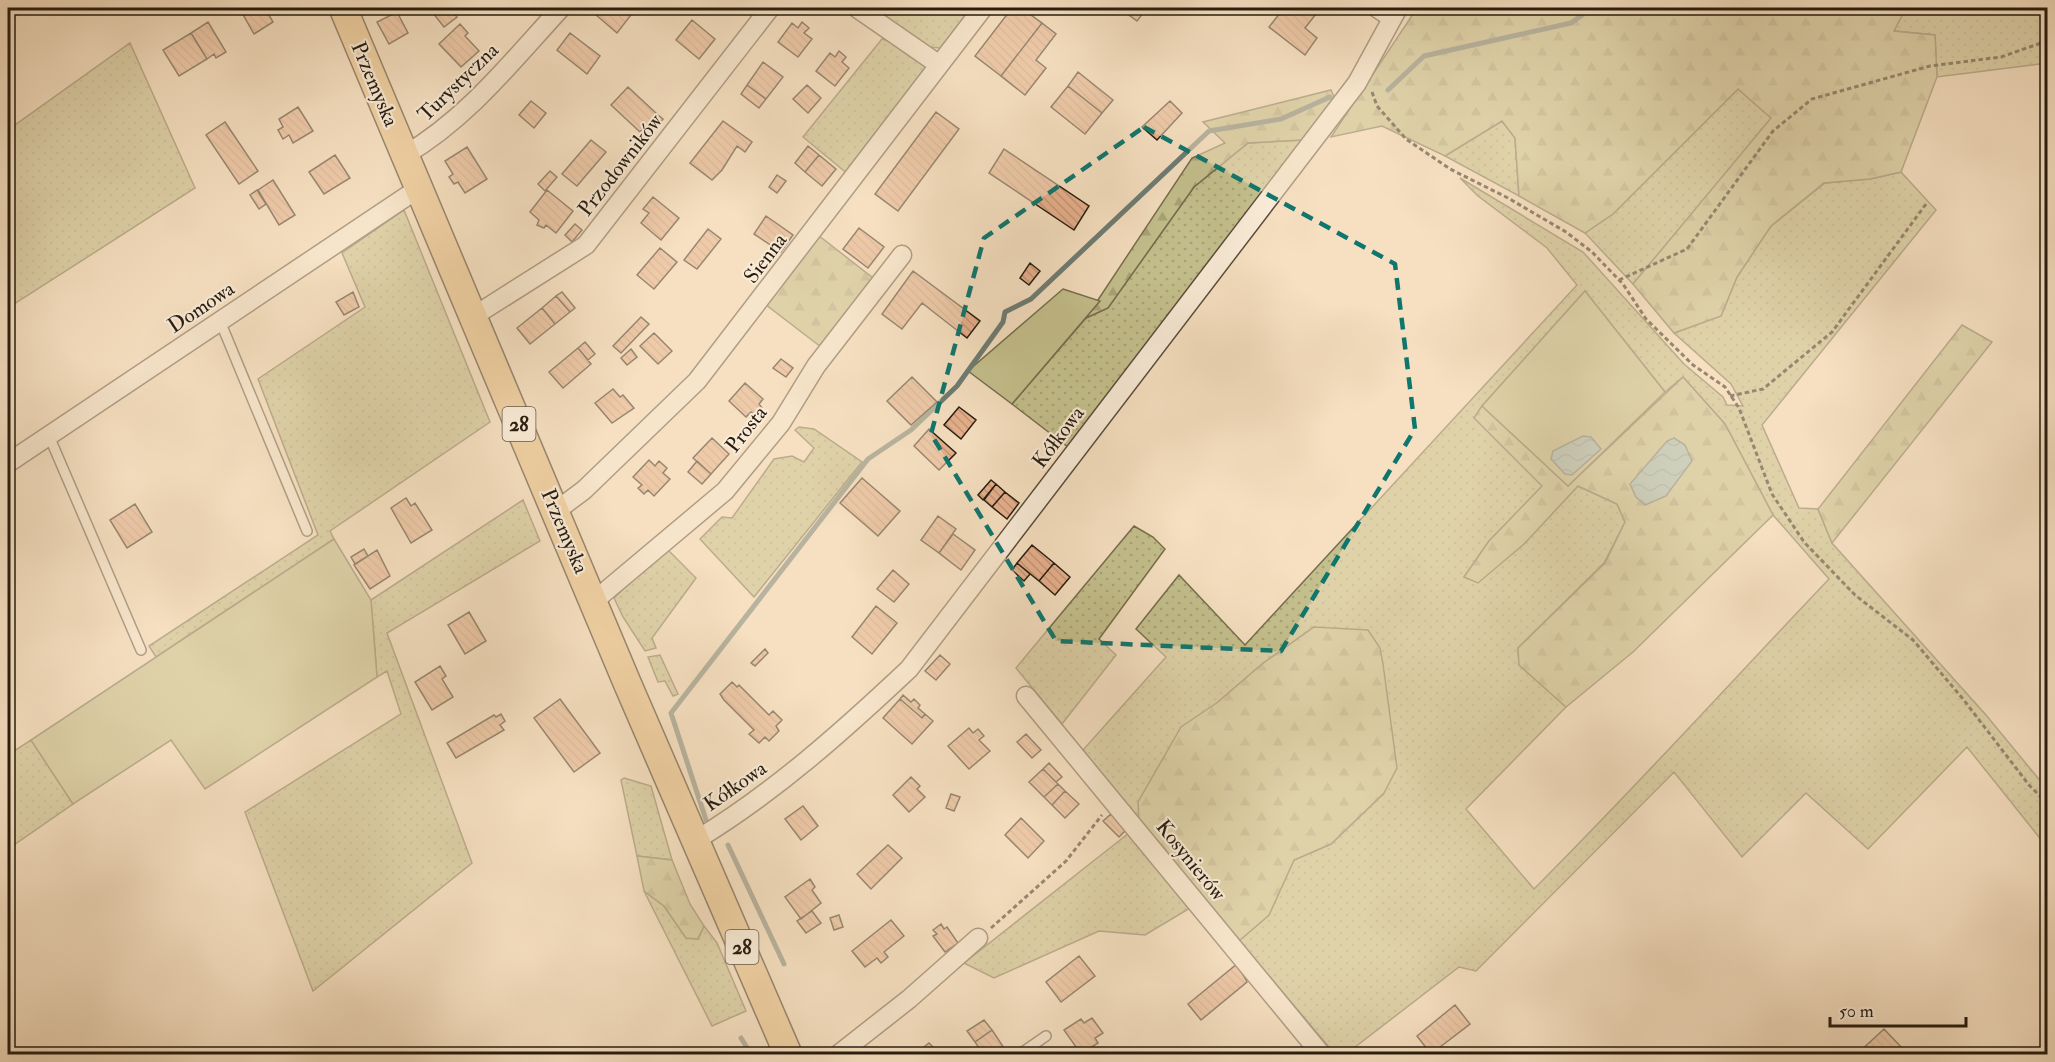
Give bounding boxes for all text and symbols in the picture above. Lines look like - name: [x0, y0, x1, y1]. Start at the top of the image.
- street label: Turystyczna: [412, 37, 505, 128]
- street label: Przemyska: [345, 38, 405, 131]
- street label: Przodowników: [572, 108, 669, 222]
- street label: Sienna: [738, 227, 793, 289]
- street label: Domowa: [163, 275, 240, 340]
- street label: Prosta: [720, 400, 773, 458]
- street label: Kółkowa: [1026, 401, 1091, 474]
- road number: 28: [502, 407, 536, 441]
- street label: Przemyska: [535, 485, 595, 578]
- street label: Kółkowa: [699, 755, 772, 818]
- street label: Kosynierów: [1150, 814, 1232, 907]
- road number: 28: [726, 930, 758, 964]
- scale bar: [1830, 990, 1966, 1028]
- text: 50 m: [1839, 1000, 1874, 1023]

